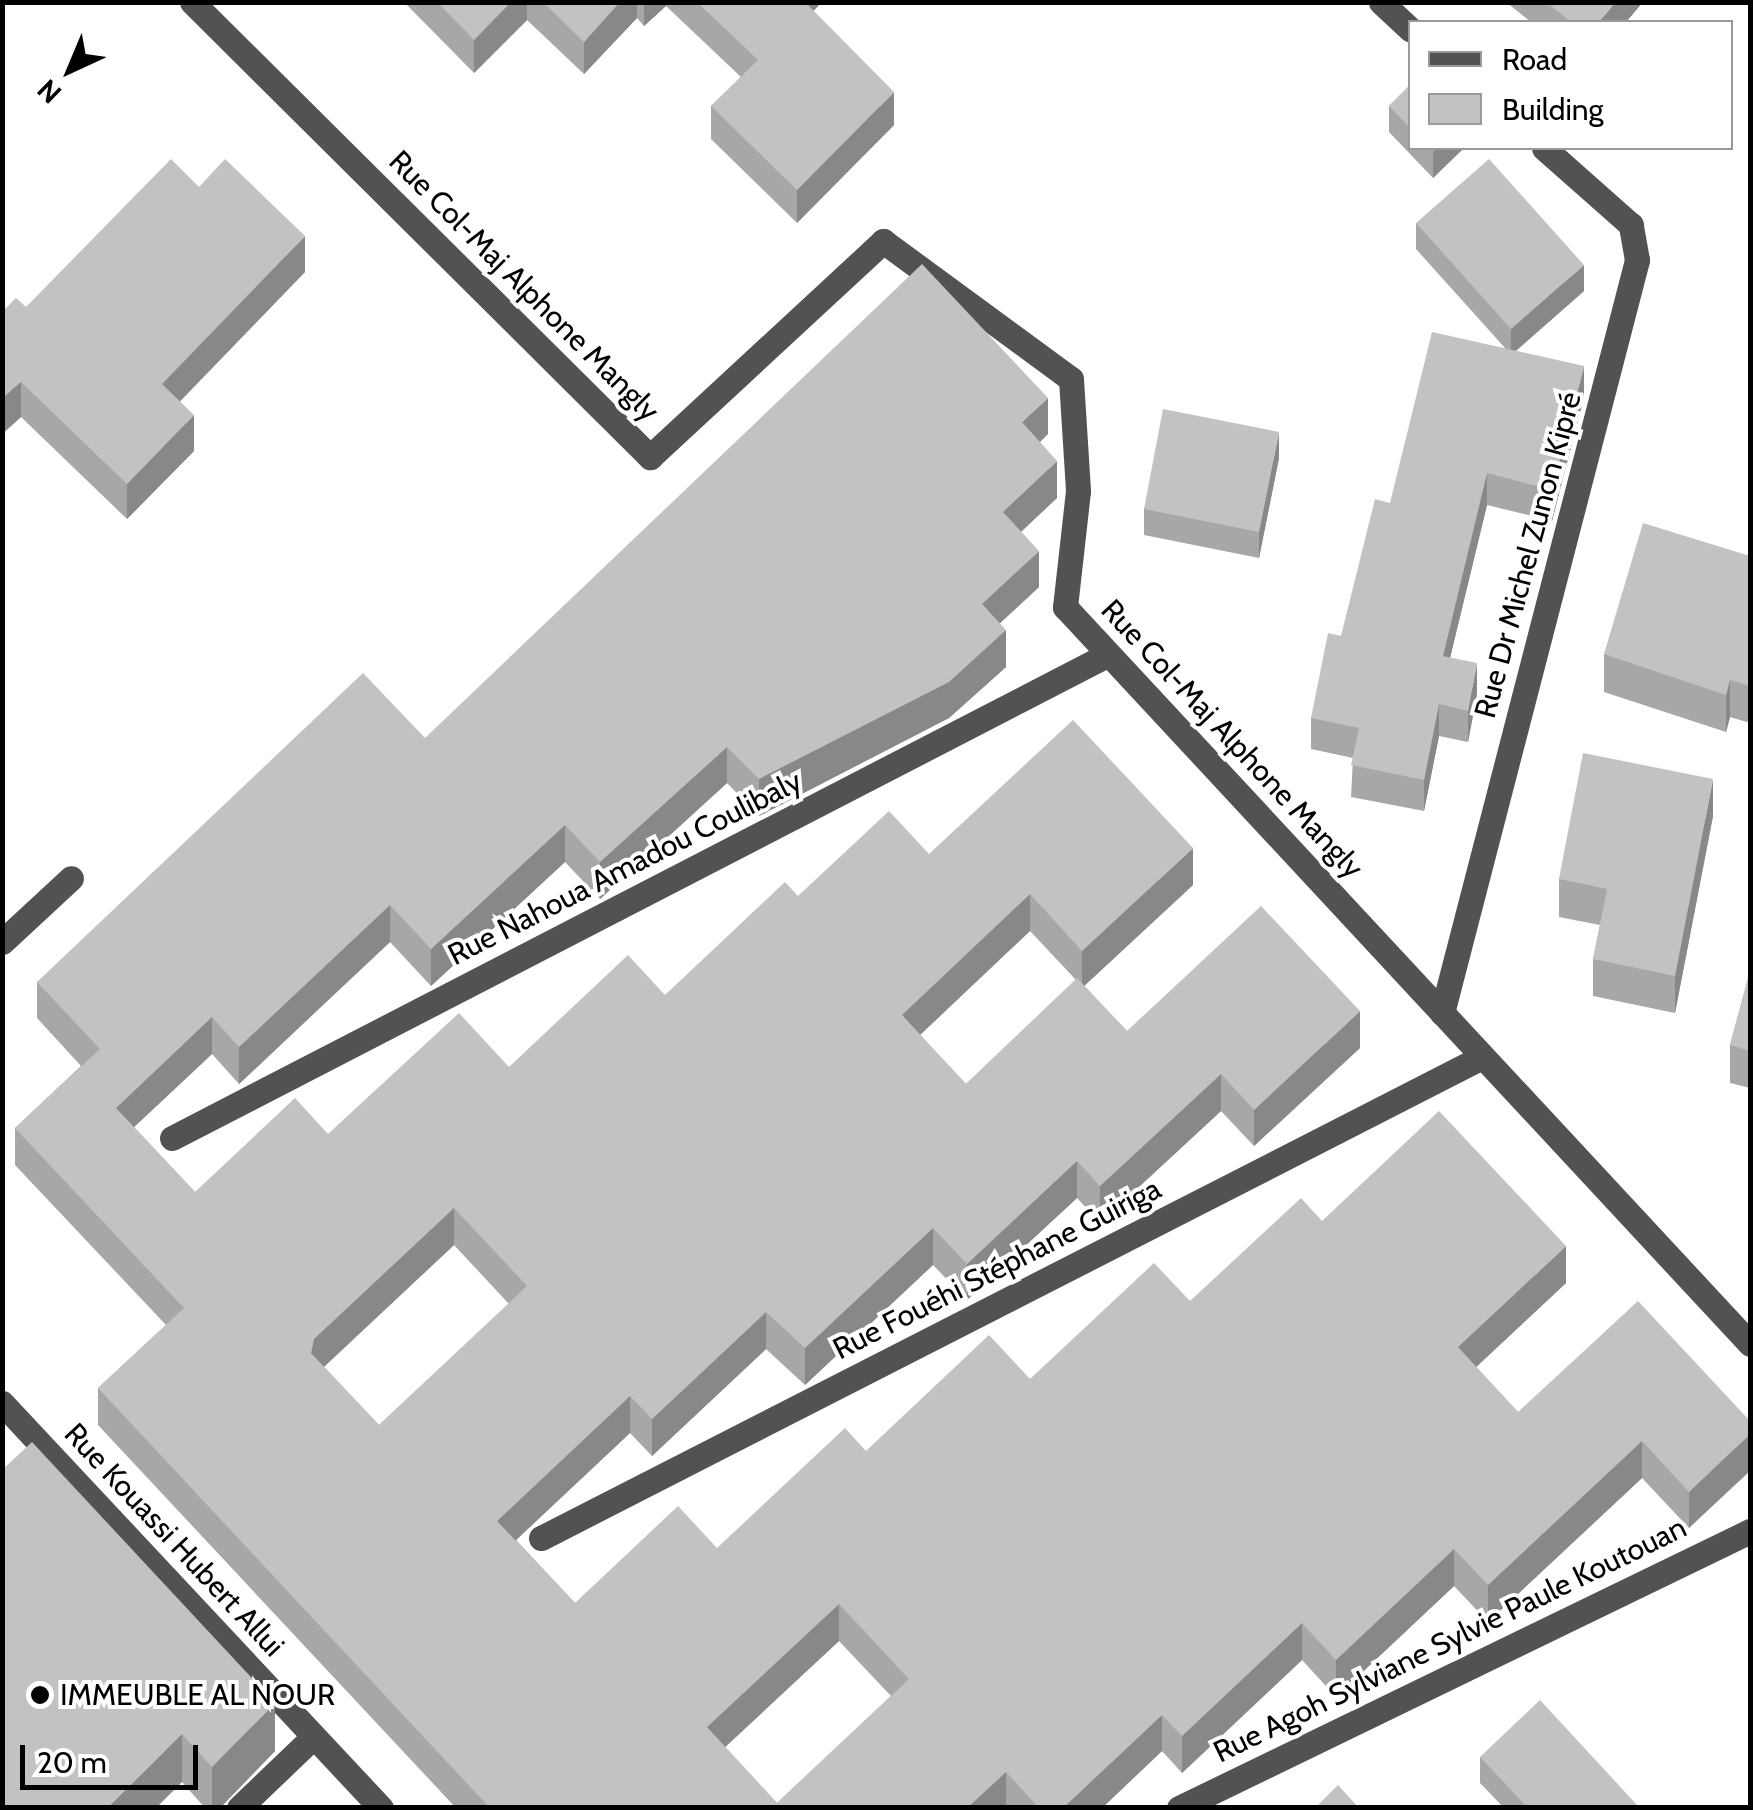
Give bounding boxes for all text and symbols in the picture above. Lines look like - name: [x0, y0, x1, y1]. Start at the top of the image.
- north arrow: [20, 20, 120, 120]
- legend: [1408, 20, 1733, 150]
- text: Road: [1502, 41, 1567, 78]
- text: N: [30, 72, 68, 111]
- text: Building: [1502, 91, 1604, 128]
- street label: Rue Col-Maj Alphone Mangly: [381, 143, 667, 429]
- street label: Rue Dr Michel Zunon Kipré: [1467, 388, 1589, 722]
- street label: Rue Col-Maj Alphone Mangly: [1093, 592, 1371, 886]
- street label: Rue Nahoua Amadou Coulibaly: [442, 763, 808, 973]
- street label: Rue Fouéhi Stéphane Guiriga: [827, 1171, 1167, 1367]
- street label: Rue Kouassi Hubert Allui: [57, 1416, 291, 1664]
- street label: Rue Agoh Sylviane Sylvie Paule Koutouan: [1208, 1510, 1692, 1770]
- place label: IMMEUBLE AL NOUR: [60, 1677, 335, 1713]
- marker: IMMEUBLE AL NOUR: [29, 1684, 51, 1706]
- scale bar: [25, 1725, 202, 1787]
- text: 20 m: [37, 1744, 107, 1781]

